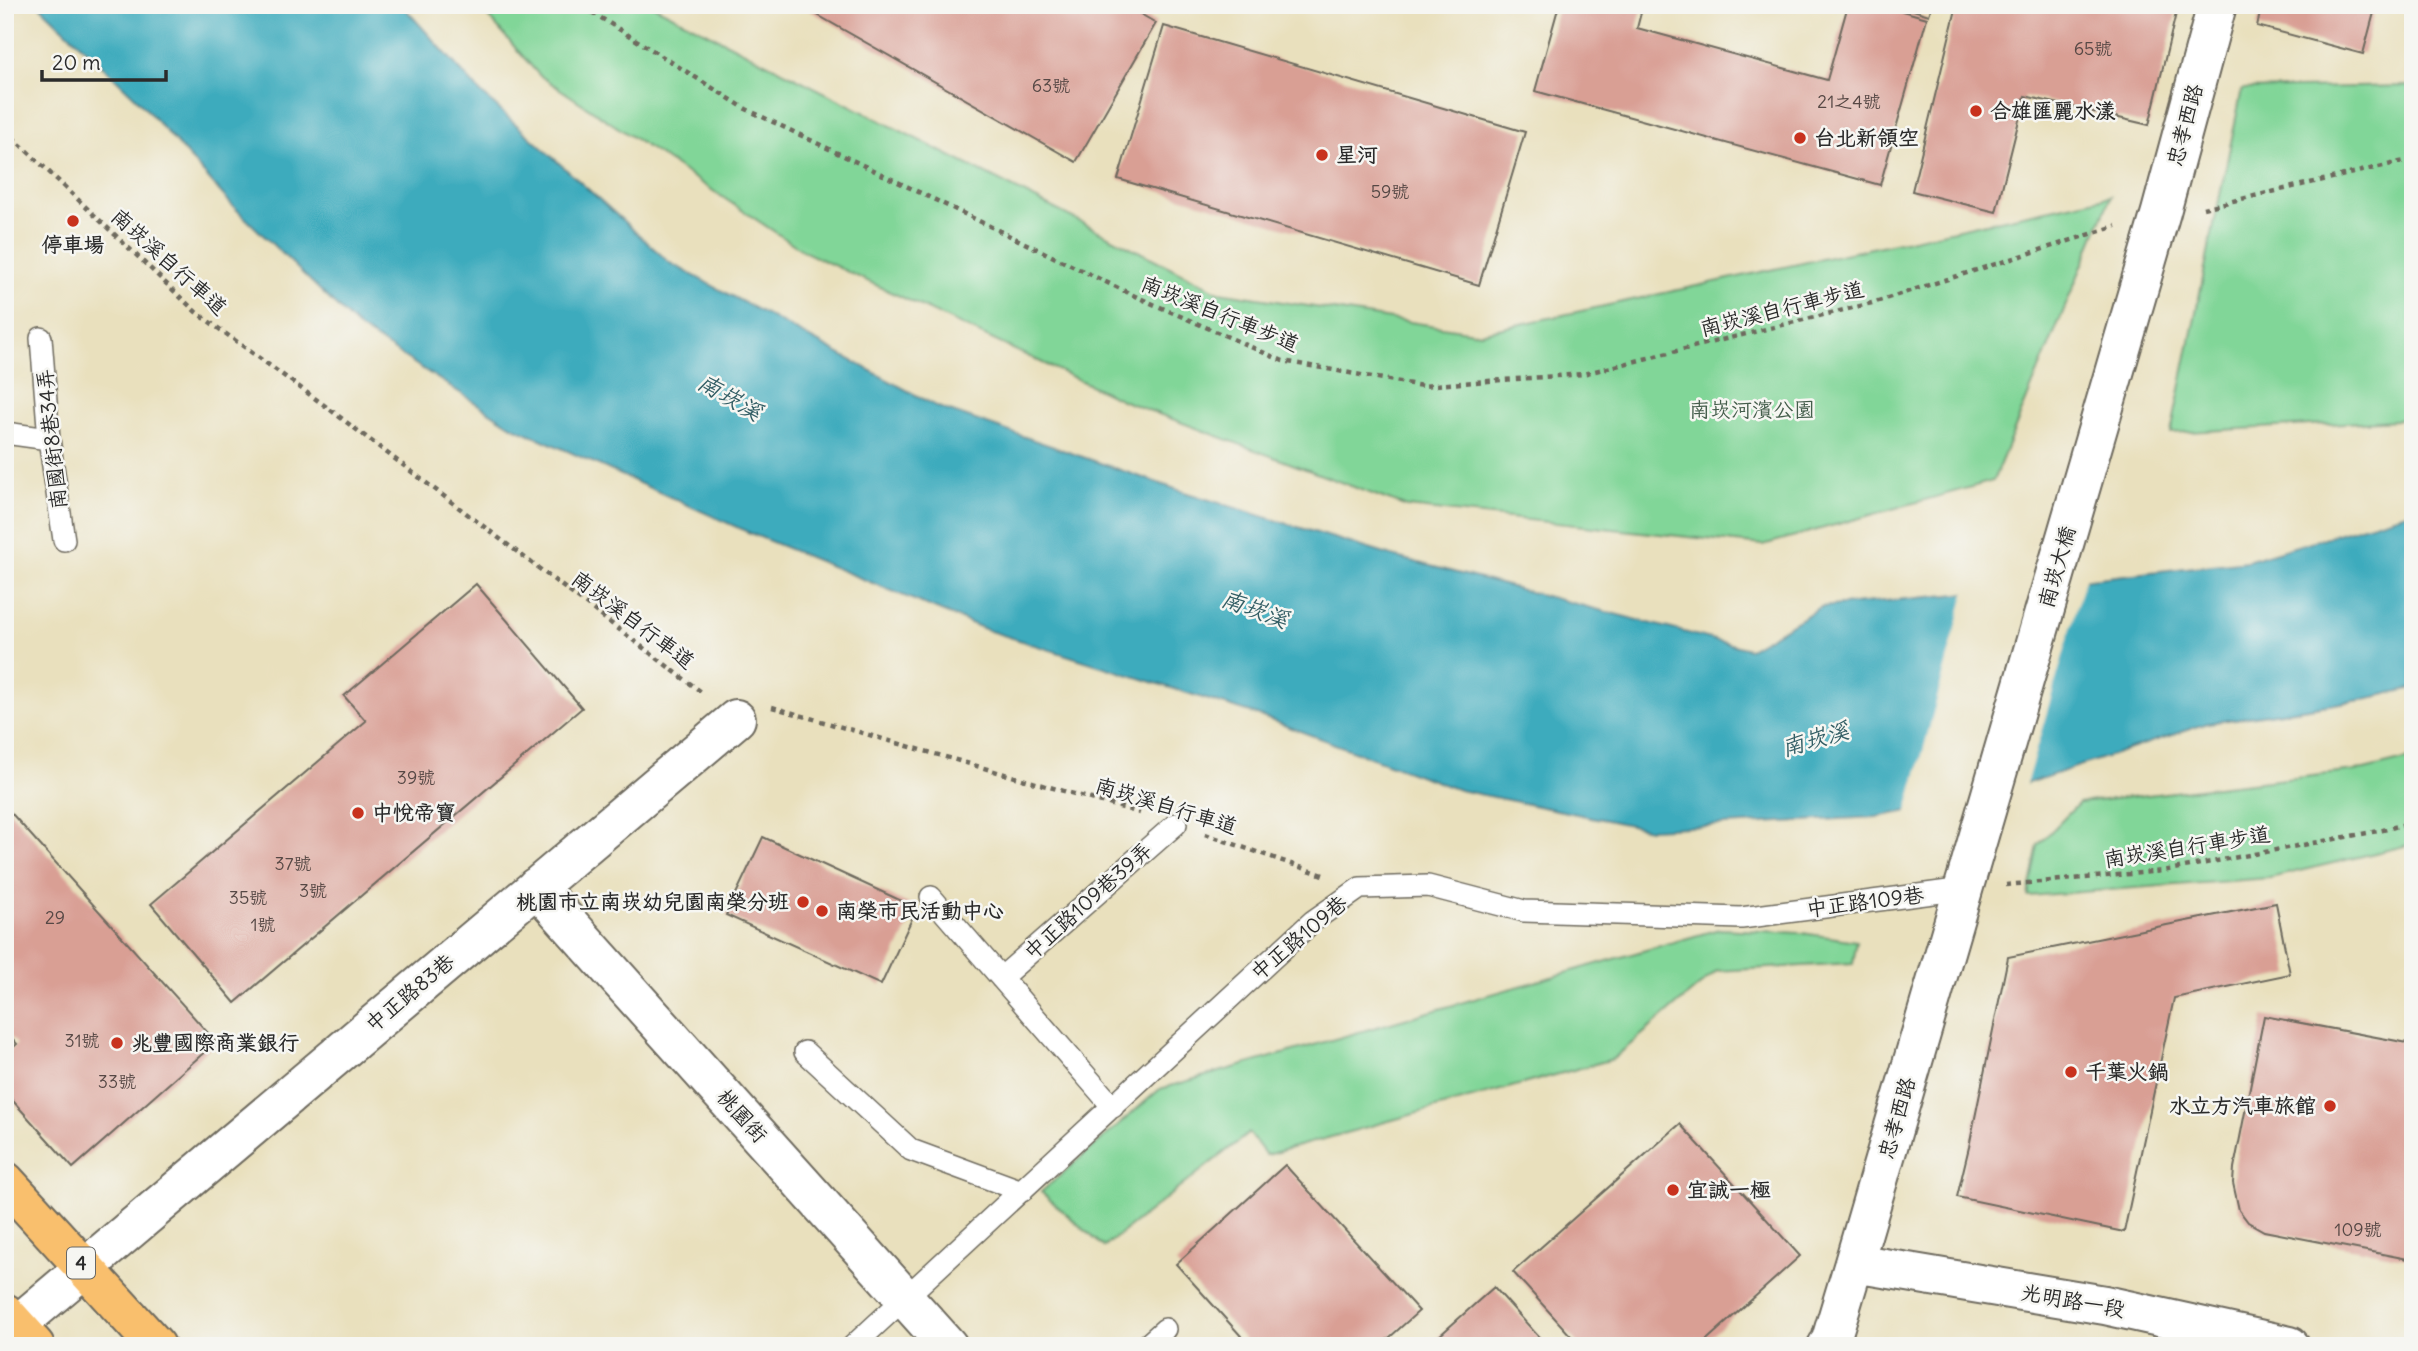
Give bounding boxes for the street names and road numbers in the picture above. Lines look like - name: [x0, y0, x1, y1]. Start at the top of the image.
- street label: 忠孝西路: [2161, 81, 2208, 169]
- street label: 南崁溪自行車道: [106, 202, 233, 321]
- street label: 南崁溪自行車步道: [1137, 270, 1303, 358]
- street label: 南崁溪自行車步道: [1697, 275, 1867, 342]
- street label: 南國街8巷34弄: [31, 367, 72, 511]
- street label: 南崁大橋: [2032, 523, 2081, 611]
- street label: 南崁溪自行車道: [566, 565, 700, 675]
- street label: 南崁溪自行車道: [1092, 771, 1240, 840]
- street label: 南崁溪自行車步道: [2102, 820, 2272, 873]
- street label: 中正路109巷39弄: [1018, 836, 1157, 965]
- street label: 中正路109巷: [1805, 881, 1925, 922]
- street label: 中正路109巷: [1245, 889, 1353, 986]
- street label: 中正路83巷: [360, 948, 460, 1038]
- street label: 忠孝西路: [1872, 1074, 1921, 1162]
- street label: 桃園街: [711, 1083, 773, 1148]
- road number: 4: [67, 1247, 95, 1278]
- street label: 光明路一段: [2019, 1278, 2127, 1323]

